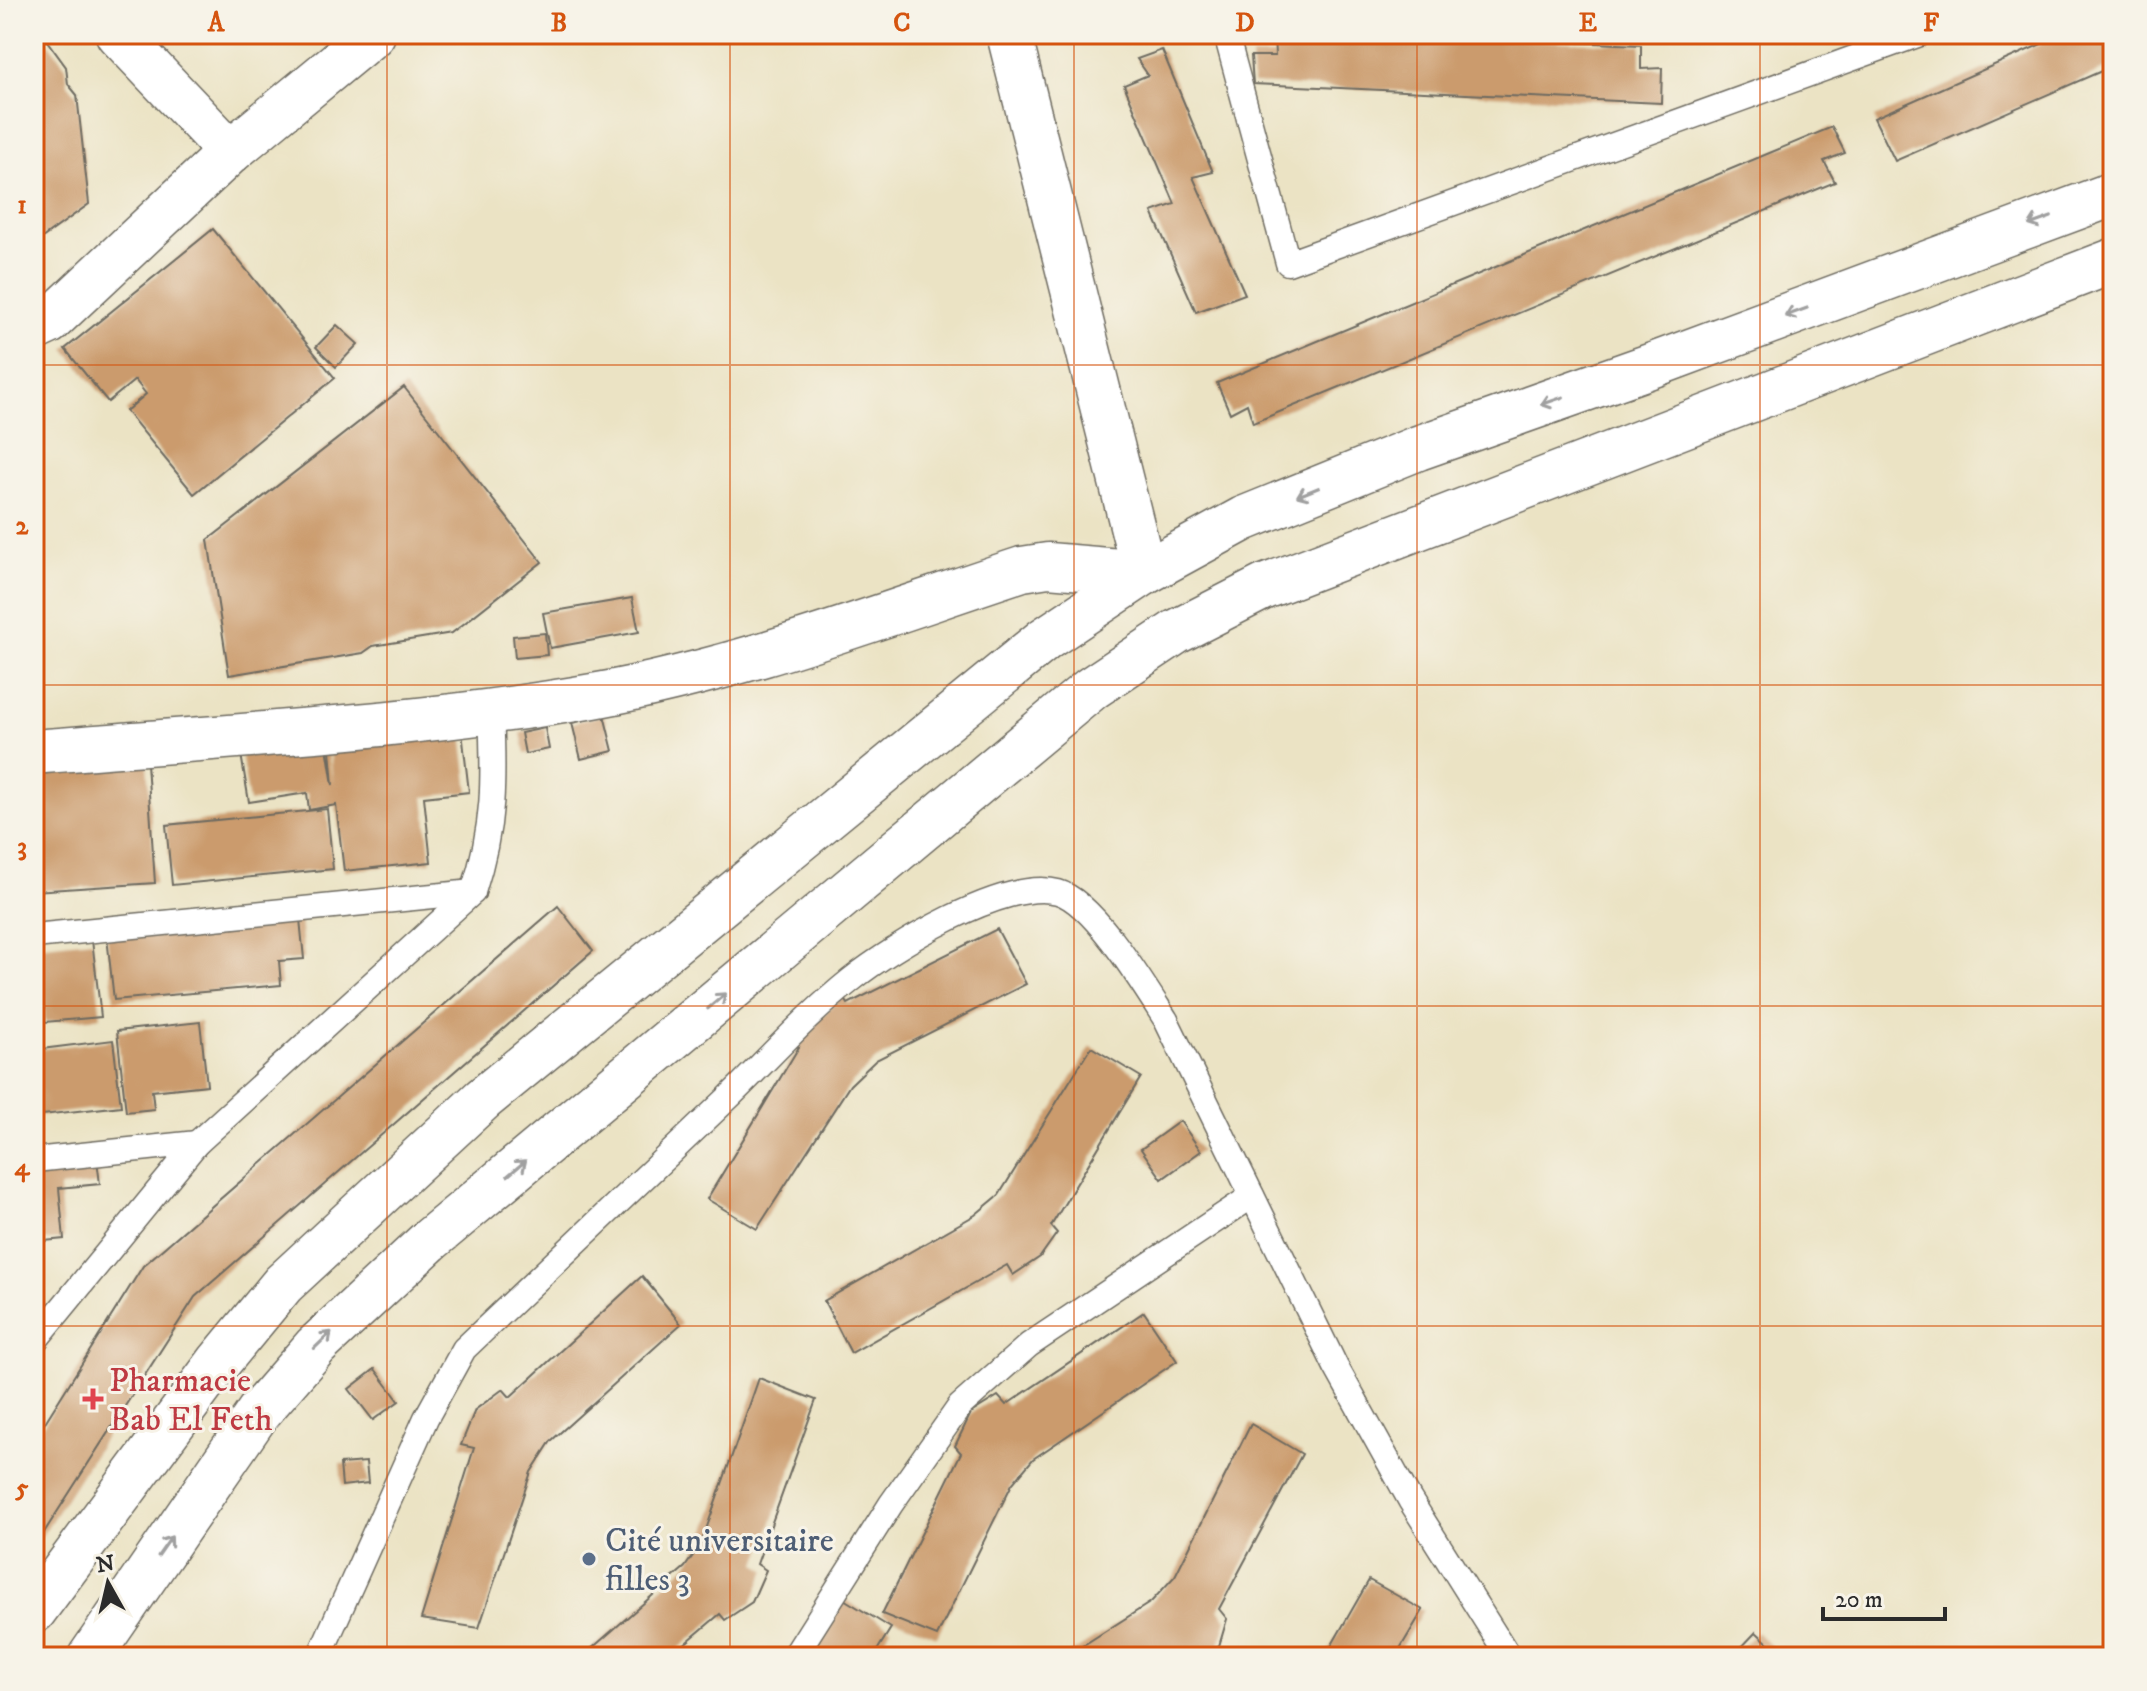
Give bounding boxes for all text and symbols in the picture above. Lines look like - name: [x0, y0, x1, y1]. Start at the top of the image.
- text: A: [207, 7, 226, 40]
- text: B: [551, 7, 567, 40]
- text: C: [893, 7, 911, 40]
- text: D: [1235, 7, 1255, 40]
- text: E: [1579, 7, 1597, 40]
- text: F: [1923, 7, 1940, 40]
- text: 1: [17, 189, 27, 222]
- one-way arrow: [2028, 215, 2053, 229]
- one-way arrow: [1784, 306, 1809, 320]
- one-way arrow: [1540, 394, 1565, 409]
- one-way arrow: [1297, 486, 1321, 500]
- text: 2: [16, 510, 30, 543]
- text: 3: [17, 831, 27, 864]
- one-way arrow: [706, 992, 727, 1010]
- text: 4: [15, 1151, 31, 1184]
- one-way arrow: [507, 1159, 527, 1177]
- one-way arrow: [313, 1331, 332, 1350]
- place label: Pharmacie Bab El Feth: [109, 1360, 273, 1441]
- marker: Pharmacie Bab El Feth: [84, 1390, 102, 1408]
- text: 5: [15, 1472, 29, 1505]
- place label: Cité universitaire filles 3: [605, 1520, 834, 1601]
- one-way arrow: [157, 1536, 173, 1558]
- north arrow: [68, 1543, 148, 1623]
- text: N: [95, 1550, 116, 1579]
- marker: Cité universitaire filles 3: [580, 1550, 598, 1568]
- scale bar: [1823, 1571, 1945, 1621]
- text: 20 m: [1835, 1585, 1883, 1615]

